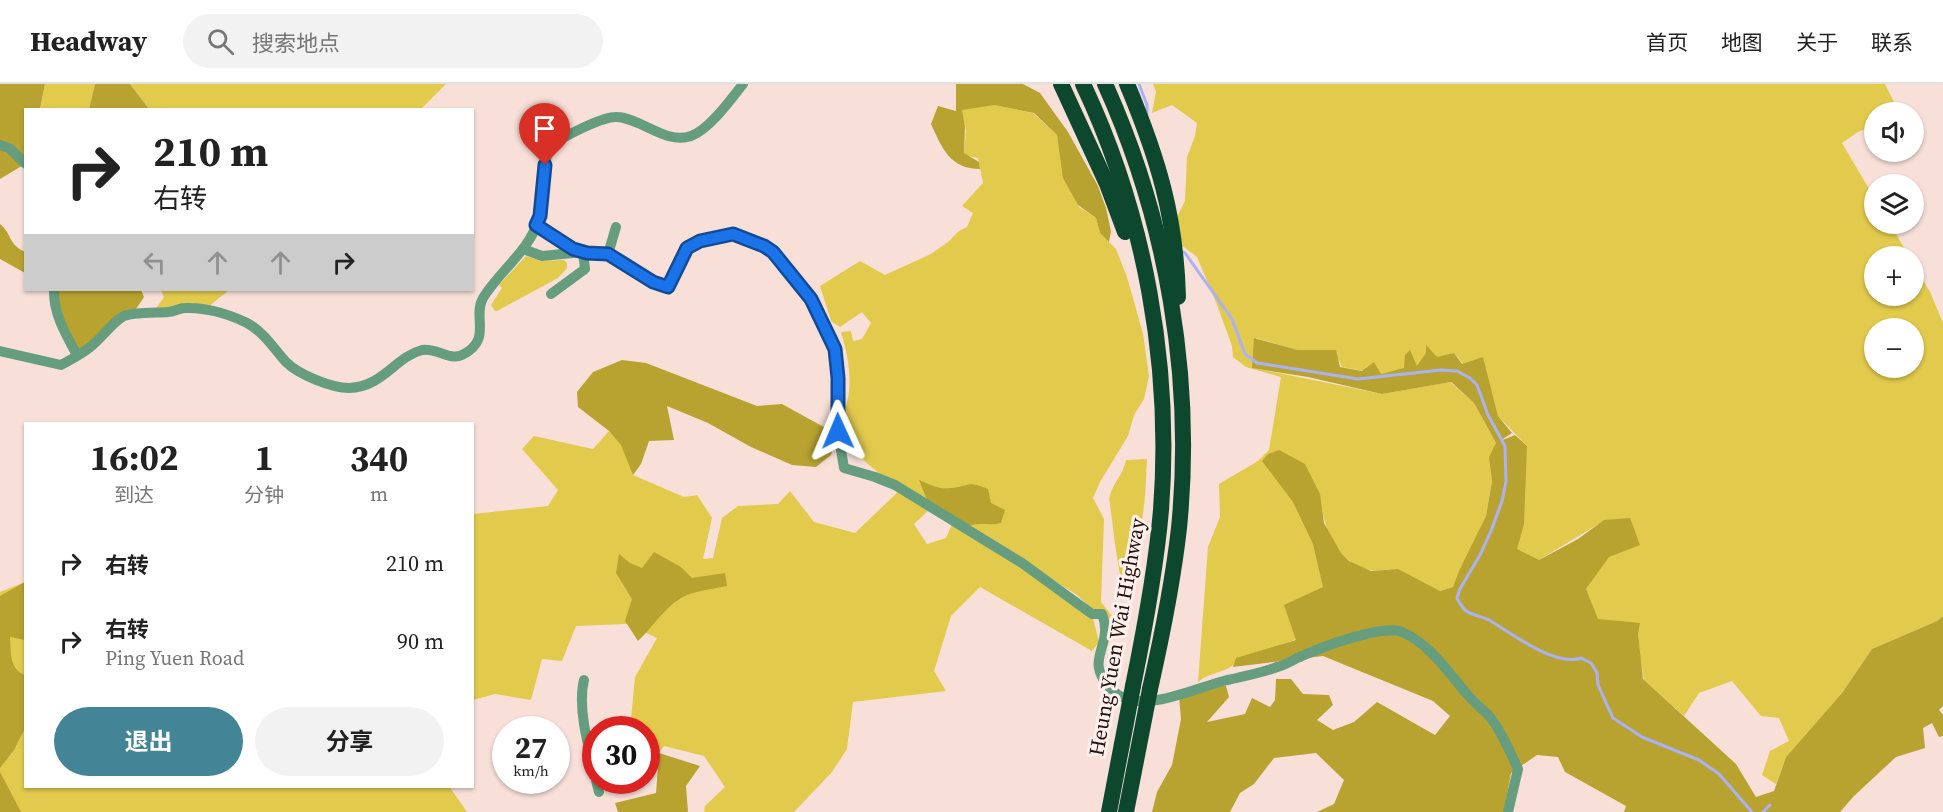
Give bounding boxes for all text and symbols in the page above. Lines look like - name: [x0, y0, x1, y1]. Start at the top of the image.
- search box: [183, 14, 603, 68]
- text: Headway: [30, 22, 147, 60]
- icon: search: [204, 25, 237, 58]
- text: 搜索地点: [252, 28, 340, 58]
- text: 首页: [1646, 28, 1688, 57]
- text: 地图: [1721, 28, 1763, 57]
- text: 关于: [1796, 28, 1838, 57]
- text: 联系: [1871, 28, 1913, 57]
- map controls: [1864, 102, 1924, 378]
- button: sound: [1864, 102, 1924, 162]
- pin: [519, 103, 570, 165]
- icon: arrive: [528, 112, 561, 145]
- text: 210 m: [153, 122, 268, 180]
- icon: right: [54, 132, 132, 210]
- button: layers: [1864, 174, 1924, 234]
- text: 右转: [153, 180, 207, 217]
- icon: left: [138, 246, 171, 279]
- icon: ahead: [201, 246, 234, 279]
- icon: ahead: [264, 246, 297, 279]
- icon: right: [327, 246, 360, 279]
- button: +: [1864, 246, 1924, 306]
- button: −: [1864, 318, 1924, 378]
- position arrow: [806, 399, 870, 463]
- text: 16:02: [90, 433, 179, 482]
- text: 1: [254, 433, 274, 482]
- text: 340: [350, 434, 408, 483]
- text: m: [370, 480, 388, 508]
- text: 到达: [114, 481, 154, 509]
- text: 分钟: [244, 481, 284, 509]
- street label: Heung Yuen Wai Highway: [1081, 515, 1152, 758]
- icon: right: [54, 547, 87, 580]
- text: 210 m: [386, 548, 444, 578]
- text: 右转: [105, 550, 149, 580]
- text: 右转: [105, 614, 149, 644]
- icon: right: [54, 625, 87, 658]
- text: 90 m: [397, 626, 444, 656]
- text: Ping Yuen Road: [105, 644, 244, 672]
- button: 退出: [54, 707, 243, 776]
- button: 分享: [255, 707, 444, 776]
- speed limit sign: 30: [582, 716, 660, 794]
- text: 27: [515, 727, 547, 768]
- text: km/h: [513, 760, 549, 781]

